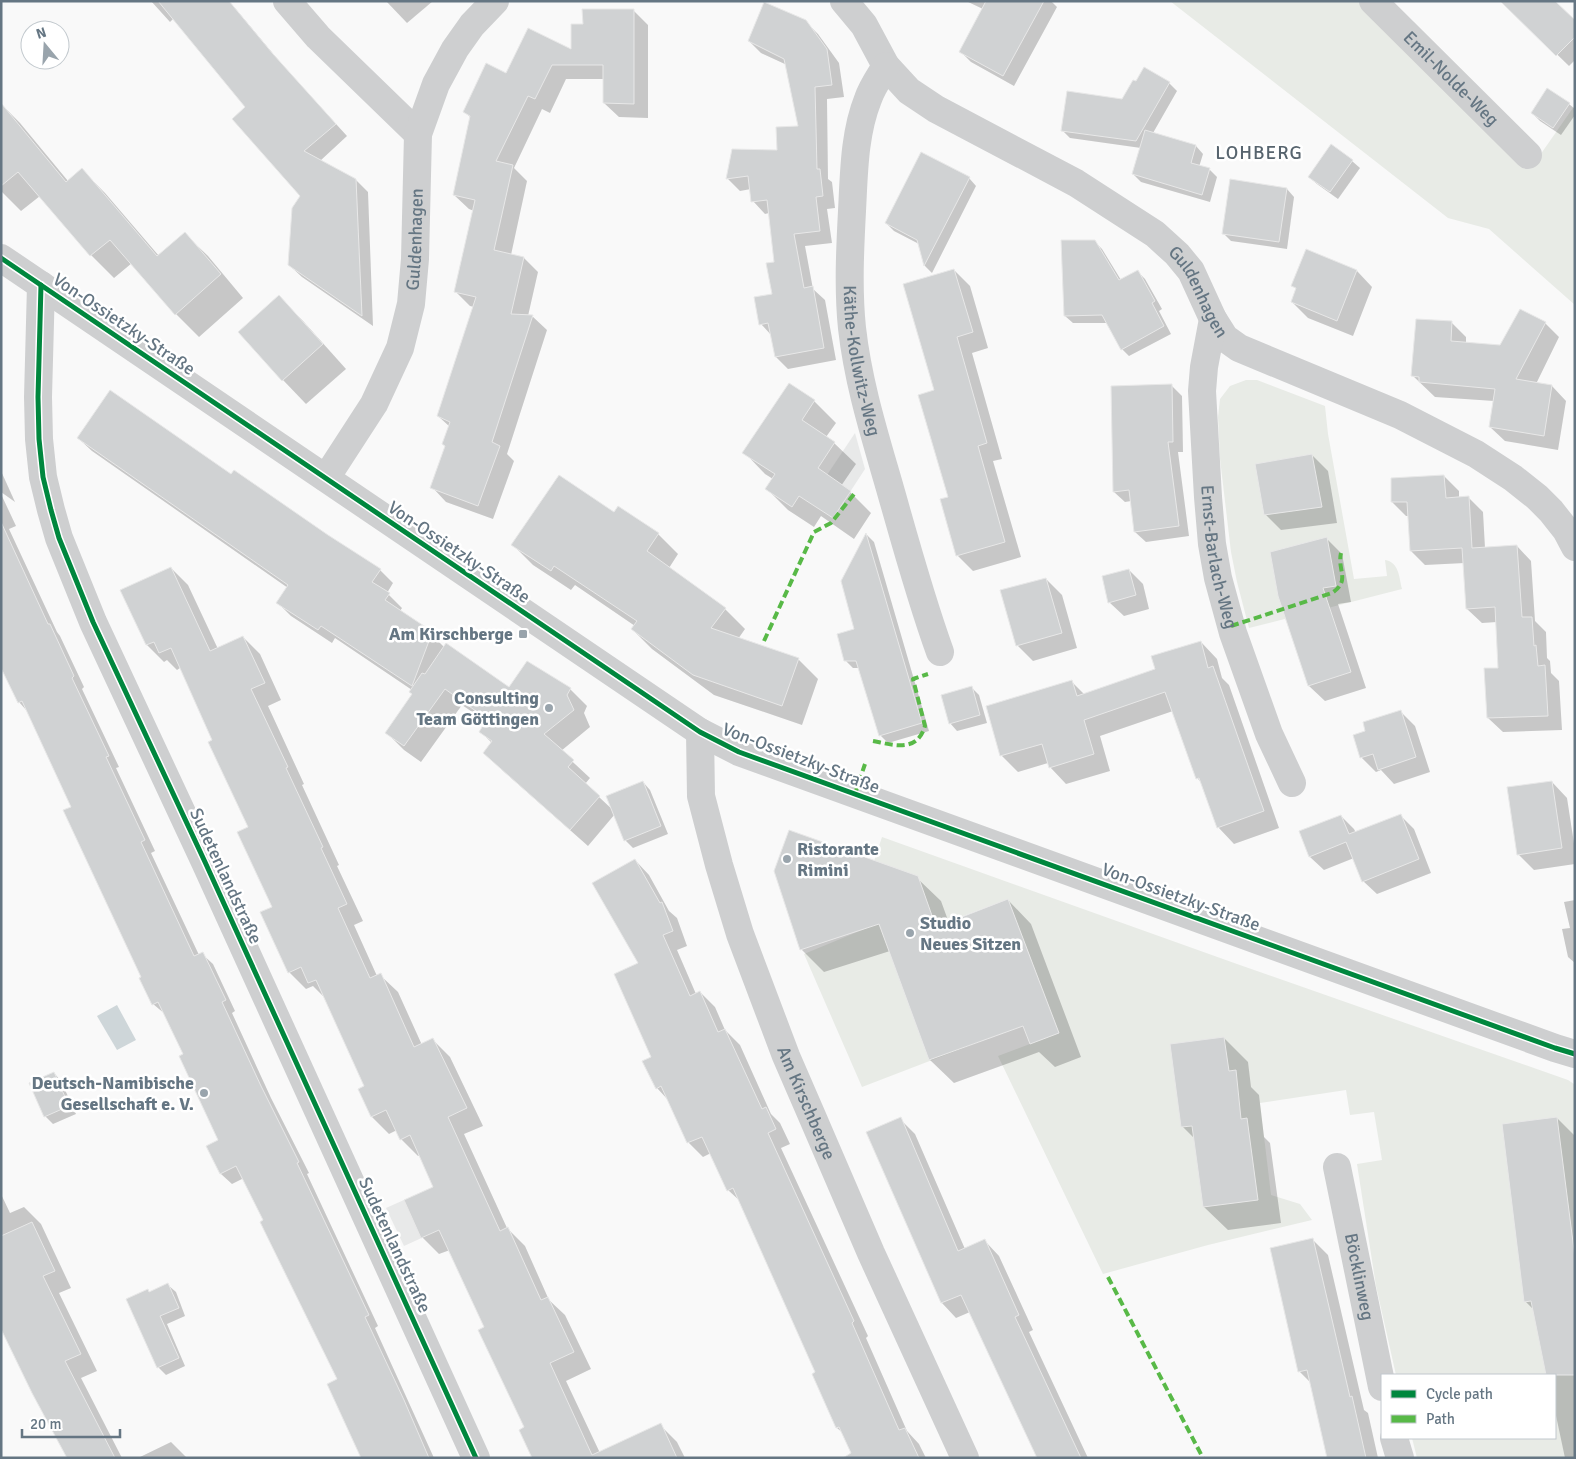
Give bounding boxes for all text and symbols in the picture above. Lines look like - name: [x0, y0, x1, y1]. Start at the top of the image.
- north arrow: [20, 20, 70, 70]
- text: N: [34, 24, 48, 43]
- street label: Emil-Nolde-Weg: [1399, 26, 1503, 131]
- district label: LOHBERG: [1215, 141, 1303, 165]
- street label: Guldenhagen: [401, 188, 428, 291]
- street label: Guldenhagen: [1164, 241, 1233, 342]
- street label: Von-Ossietzky-Straße: [49, 268, 199, 380]
- street label: Käthe-Kollwitz-Weg: [839, 285, 885, 438]
- street label: Ernst-Barlach-Weg: [1196, 484, 1242, 631]
- street label: Von-Ossietzky-Straße: [384, 496, 534, 608]
- place label: Am Kirschberge: [389, 623, 513, 645]
- marker: Am Kirschberge: [517, 628, 529, 640]
- place label: Consulting Team Göttingen: [416, 687, 539, 730]
- marker: Consulting Team Göttingen: [543, 702, 555, 714]
- street label: Von-Ossietzky-Straße: [719, 718, 883, 798]
- street label: Sudetenlandstraße: [185, 805, 267, 947]
- place label: Ristorante Rimini: [797, 838, 879, 881]
- marker: Ristorante Rimini: [781, 853, 793, 865]
- street label: Von-Ossietzky-Straße: [1099, 858, 1263, 936]
- place label: Studio Neues Sitzen: [920, 912, 1021, 955]
- marker: Studio Neues Sitzen: [904, 927, 916, 939]
- street label: Am Kirschberge: [772, 1043, 840, 1163]
- place label: Deutsch-Namibische Gesellschaft e. V.: [31, 1072, 194, 1115]
- marker: Deutsch-Namibische Gesellschaft e. V.: [198, 1087, 210, 1099]
- street label: Sudetenlandstraße: [354, 1174, 436, 1316]
- street label: Böcklinweg: [1340, 1231, 1379, 1322]
- legend: [1381, 1374, 1556, 1439]
- text: Cycle path: [1426, 1385, 1493, 1403]
- scale bar: [22, 1406, 120, 1438]
- text: Path: [1426, 1410, 1455, 1428]
- text: 20 m: [30, 1415, 61, 1433]

